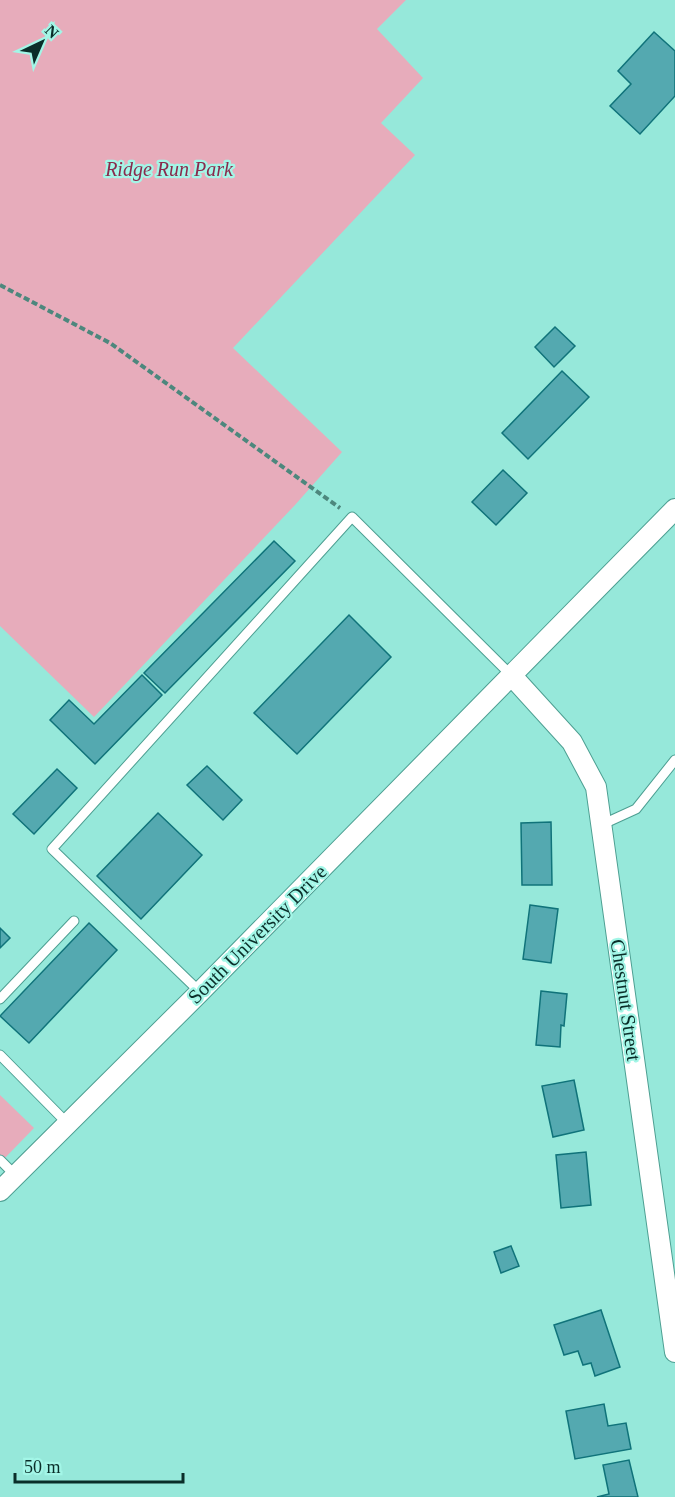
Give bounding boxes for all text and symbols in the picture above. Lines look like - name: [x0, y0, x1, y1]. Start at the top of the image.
- north arrow: [12, 12, 72, 72]
- text: N: [42, 21, 62, 42]
- park label: Ridge Run Park: [104, 158, 234, 181]
- street label: South University Drive: [183, 860, 332, 1008]
- street label: Chestnut Street: [607, 938, 645, 1063]
- scale bar: [15, 1446, 183, 1484]
- text: 50 m: [24, 1457, 61, 1477]

